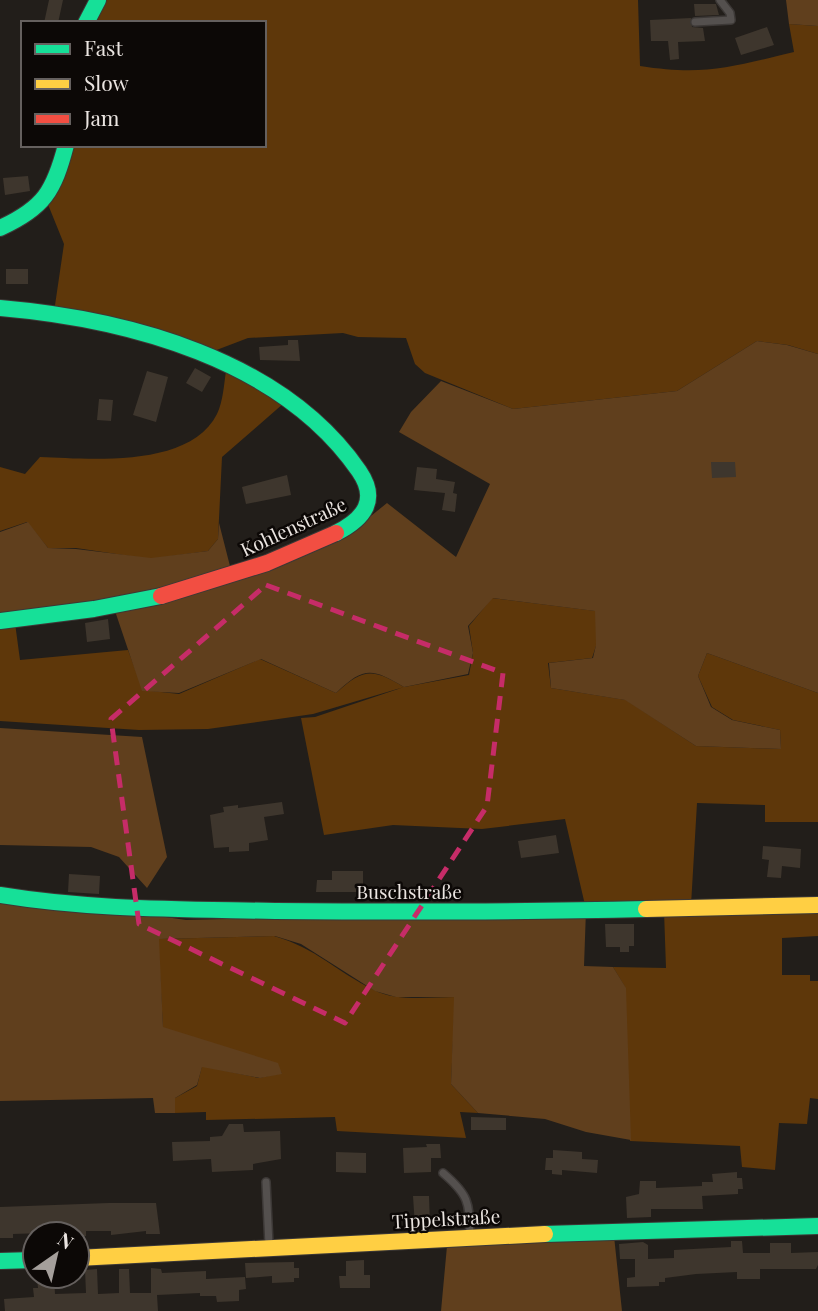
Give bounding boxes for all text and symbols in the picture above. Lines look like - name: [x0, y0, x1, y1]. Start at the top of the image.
- legend: [21, 21, 266, 147]
- text: Fast: [84, 33, 123, 61]
- text: Slow: [84, 68, 129, 96]
- text: Jam: [83, 103, 120, 131]
- street label: Kohlenstraße: [236, 490, 350, 562]
- street label: Buschstraße: [356, 878, 462, 904]
- street label: Tippelstraße: [391, 1202, 501, 1234]
- north arrow: [21, 1220, 91, 1290]
- text: N: [53, 1225, 79, 1255]

